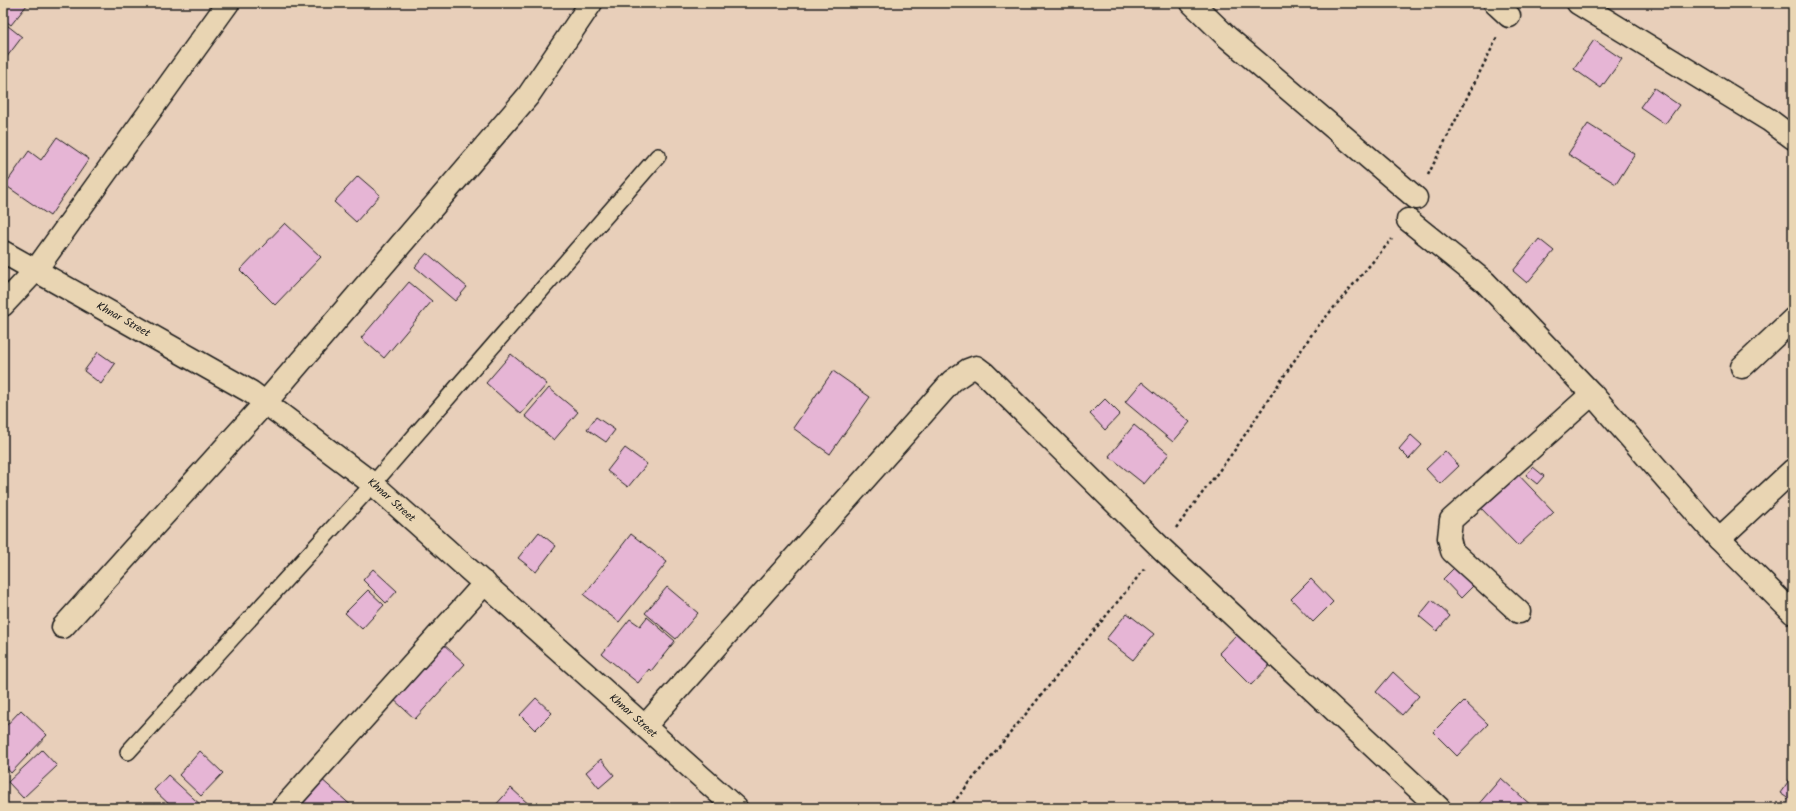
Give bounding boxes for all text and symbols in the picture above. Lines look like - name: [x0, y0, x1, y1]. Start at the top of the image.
- street label: Khnar Street: [93, 297, 154, 343]
- street label: Khnar Street: [363, 474, 420, 527]
- street label: Khnar Street: [605, 689, 662, 743]

